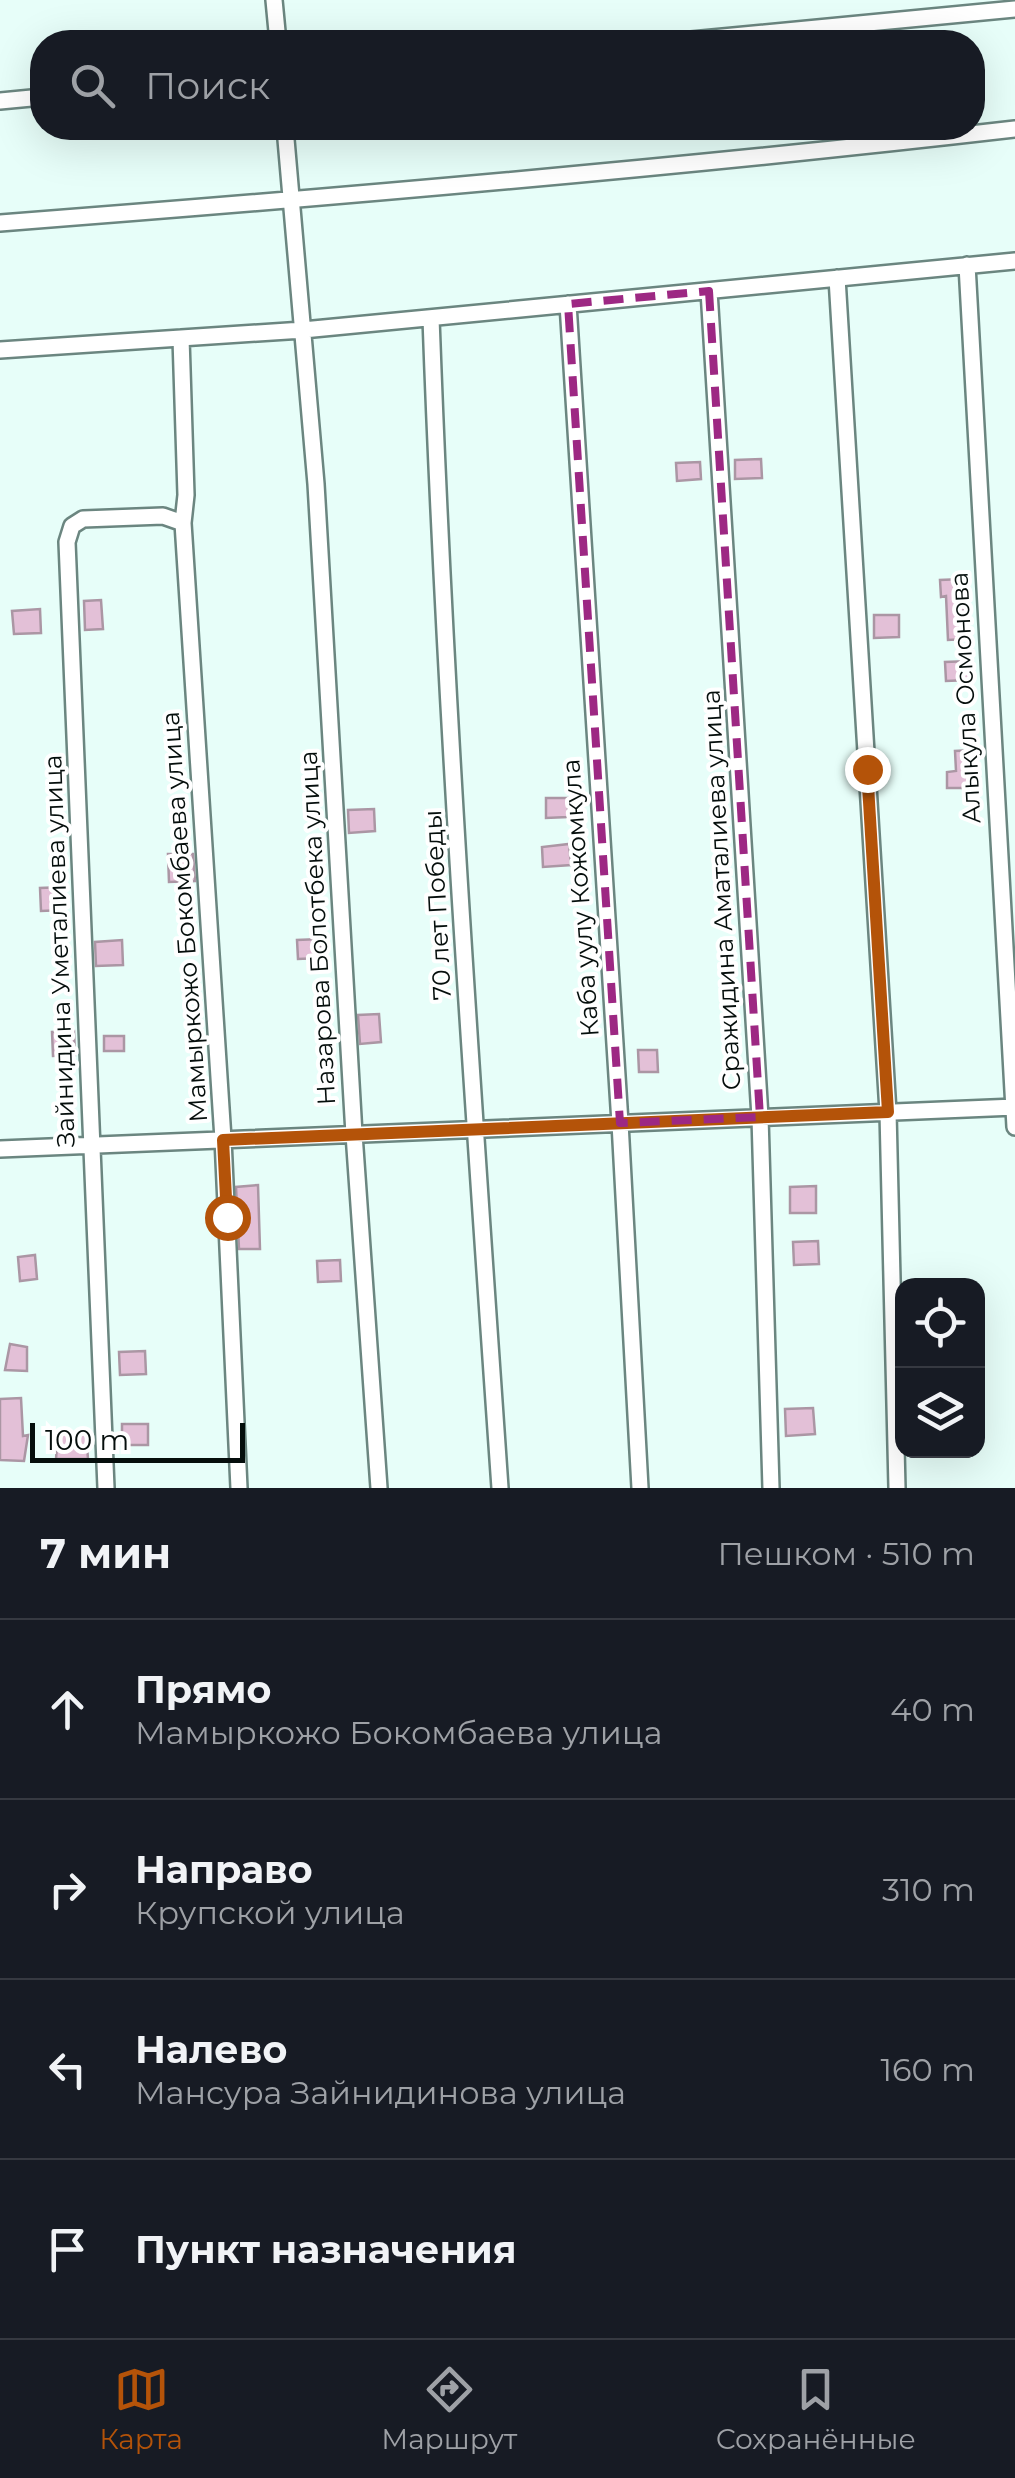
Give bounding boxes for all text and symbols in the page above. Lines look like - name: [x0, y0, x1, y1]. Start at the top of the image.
- search box: [30, 30, 985, 140]
- icon: search: [65, 58, 120, 113]
- text: Поиск: [145, 62, 270, 109]
- street label: Алыкула Осмонова: [943, 571, 987, 825]
- street label: Сражидина Аматалиева улица: [696, 689, 746, 1091]
- street label: Мамыркожо Бокомбаева улица: [155, 710, 213, 1124]
- route end: [845, 747, 891, 793]
- street label: Назарова Болотбека улица: [293, 750, 341, 1106]
- street label: Зайнидина Уметалиева улица: [37, 754, 81, 1148]
- street label: Каба уулу Кожомкула: [555, 758, 605, 1038]
- street label: 70 лет Победы: [417, 809, 457, 1001]
- route start: [205, 1195, 251, 1241]
- map controls: [895, 1278, 985, 1458]
- button: locate: [895, 1278, 985, 1368]
- button: layers: [895, 1368, 985, 1458]
- scale bar: [30, 1418, 245, 1462]
- text: 100 m: [45, 1423, 129, 1457]
- text: 7 мин: [40, 1527, 171, 1579]
- text: Пешком · 510 m: [717, 1534, 975, 1573]
- text: Прямо: [135, 1666, 271, 1713]
- icon: ahead: [40, 1682, 95, 1737]
- text: 40 m: [890, 1690, 975, 1729]
- text: Мамыркожо Бокомбаева улица: [135, 1713, 662, 1752]
- text: Направо: [135, 1846, 313, 1893]
- icon: right: [40, 1862, 95, 1917]
- text: 310 m: [882, 1870, 975, 1909]
- text: Крупской улица: [135, 1893, 405, 1932]
- text: Налево: [135, 2026, 287, 2073]
- icon: left: [40, 2042, 95, 2097]
- text: 160 m: [880, 2050, 975, 2089]
- text: Мансура Зайнидинова улица: [135, 2073, 626, 2112]
- icon: arrive: [40, 2222, 95, 2277]
- text: Пункт назначения: [135, 2226, 517, 2273]
- tab: Карта: [99, 2362, 183, 2456]
- tab: Маршрут: [381, 2362, 517, 2456]
- tab: Сохранённые: [716, 2362, 916, 2456]

